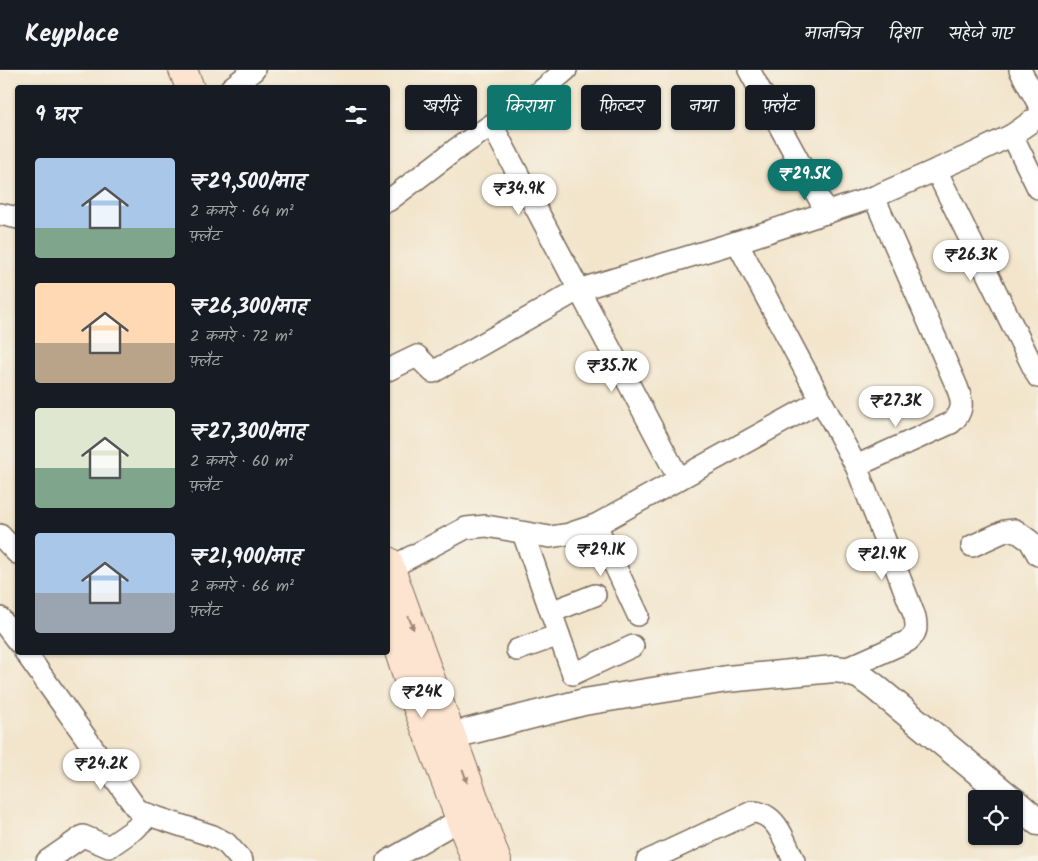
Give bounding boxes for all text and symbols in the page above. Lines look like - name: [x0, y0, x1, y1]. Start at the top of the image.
- text: Keyplace: [25, 15, 119, 54]
- text: मानचित्र: [805, 20, 861, 49]
- text: दिशा: [889, 20, 921, 49]
- text: सहेजे गए: [949, 20, 1013, 49]
- chip: खरीदें: [405, 85, 477, 130]
- chip: किराया: [487, 85, 571, 130]
- chip: फ़िल्टर: [581, 85, 661, 130]
- chip: नया: [671, 85, 735, 130]
- chip: फ़्लैट: [745, 85, 815, 130]
- text: 9 घर: [35, 99, 78, 132]
- icon: filters: [342, 101, 370, 129]
- pin: ₹29.5K: [764, 158, 846, 201]
- text: ₹29.5K: [779, 162, 831, 187]
- text: ₹29,500/माह: [190, 166, 305, 199]
- pin: ₹34.9K: [478, 174, 560, 216]
- text: ₹34.9K: [493, 177, 545, 202]
- icon: home: [75, 178, 135, 238]
- text: 2 कमरे · 64 m²: [190, 199, 294, 224]
- text: फ़्लैट: [190, 224, 221, 249]
- pin: ₹26.3K: [930, 240, 1012, 282]
- text: ₹26.3K: [944, 243, 998, 268]
- text: ₹26,300/माह: [190, 291, 307, 324]
- icon: home: [75, 303, 135, 363]
- text: 2 कमरे · 72 m²: [190, 324, 293, 349]
- text: फ़्लैट: [190, 349, 221, 374]
- pin: ₹35.7K: [571, 350, 653, 393]
- text: ₹35.7K: [586, 354, 638, 379]
- pin: ₹27.3K: [855, 386, 937, 428]
- text: ₹27.3K: [870, 389, 922, 414]
- text: ₹27,300/माह: [190, 416, 306, 449]
- icon: home: [75, 428, 135, 488]
- text: 2 कमरे · 60 m²: [190, 449, 293, 474]
- text: फ़्लैट: [190, 474, 221, 499]
- pin: ₹29.1K: [560, 534, 642, 577]
- text: ₹29.1K: [576, 538, 626, 563]
- pin: ₹21.9K: [841, 538, 923, 581]
- text: ₹21,900/माह: [190, 541, 301, 574]
- text: ₹21.9K: [857, 542, 907, 567]
- icon: home: [75, 553, 135, 613]
- text: 2 कमरे · 66 m²: [190, 574, 294, 599]
- text: फ़्लैट: [190, 599, 221, 624]
- one-way arrow: [408, 615, 415, 630]
- pin: ₹24K: [392, 676, 452, 719]
- text: ₹24K: [401, 680, 443, 705]
- pin: ₹24.2K: [60, 748, 142, 791]
- text: ₹24.2K: [74, 752, 128, 777]
- one-way arrow: [462, 768, 469, 783]
- map controls: [968, 790, 1023, 845]
- button: locate: [968, 790, 1023, 845]

